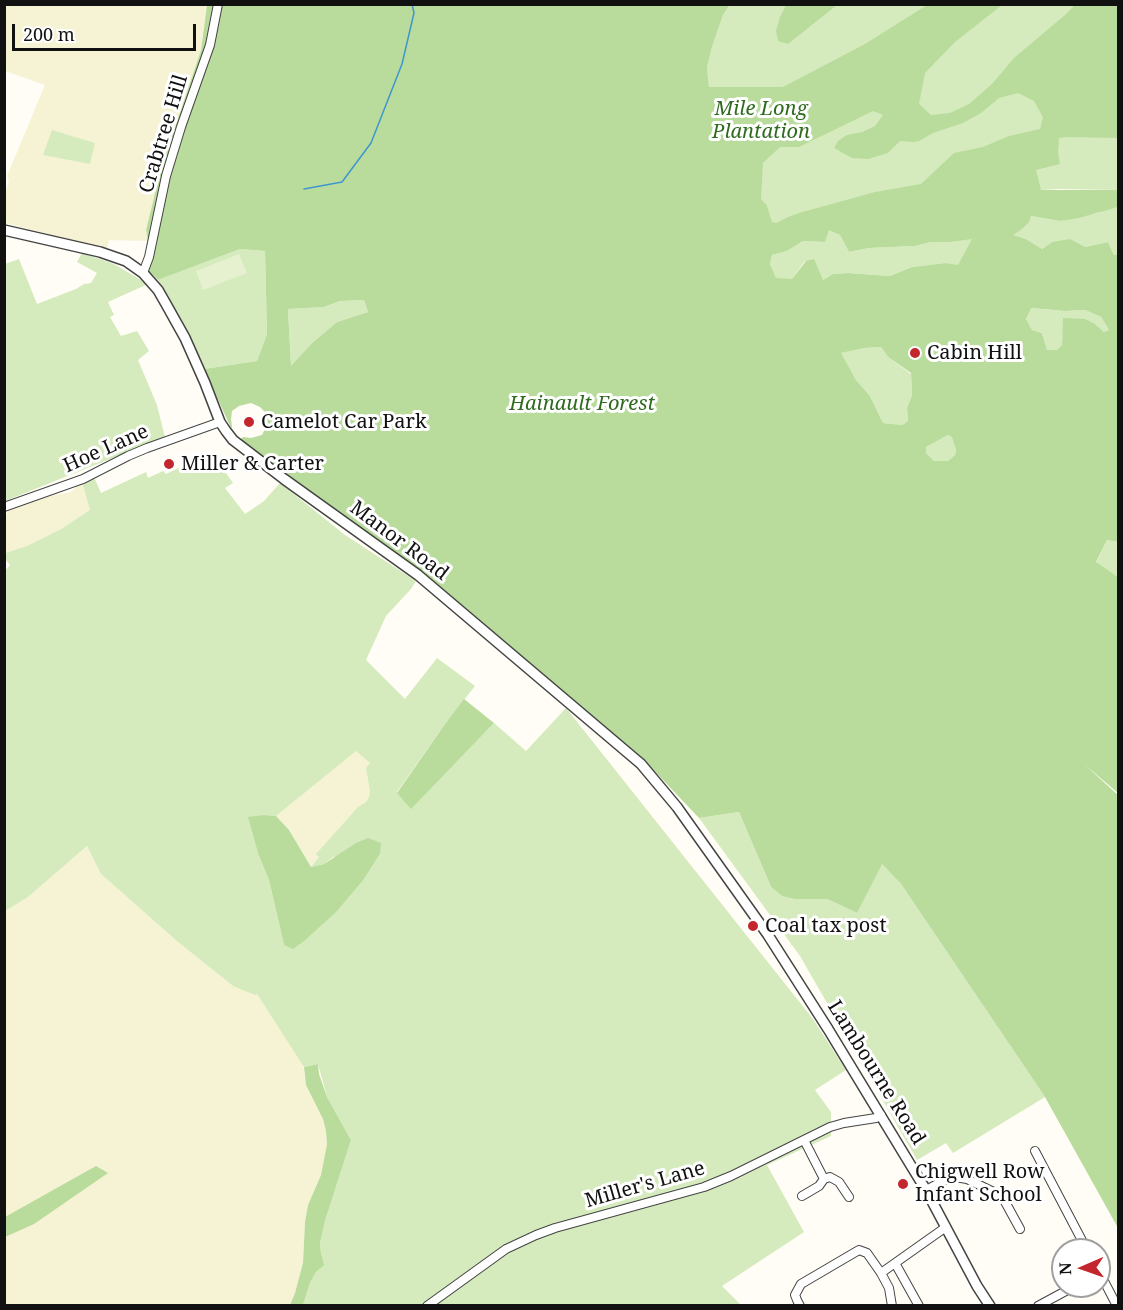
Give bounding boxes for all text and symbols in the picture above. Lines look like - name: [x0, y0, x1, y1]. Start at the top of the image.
- scale bar: [15, 12, 200, 50]
- text: 200 m: [23, 22, 75, 46]
- street label: Crabtree Hill: [135, 72, 193, 196]
- park label: Mile Long Plantation: [712, 97, 810, 144]
- place label: Cabin Hill: [927, 341, 1022, 365]
- marker: Cabin Hill: [908, 346, 922, 360]
- park label: Hainault Forest: [509, 392, 655, 416]
- place label: Camelot Car Park: [261, 410, 427, 434]
- marker: Camelot Car Park: [242, 415, 256, 429]
- street label: Hoe Lane: [60, 420, 152, 478]
- place label: Miller & Carter: [181, 452, 324, 476]
- marker: Miller & Carter: [162, 457, 176, 471]
- street label: Manor Road: [345, 496, 453, 586]
- place label: Coal tax post: [765, 914, 886, 938]
- marker: Coal tax post: [746, 919, 760, 933]
- street label: Lambourne Road: [822, 996, 930, 1150]
- street label: Miller's Lane: [582, 1156, 708, 1214]
- place label: Chigwell Row Infant School: [915, 1160, 1045, 1207]
- marker: Chigwell Row Infant School: [896, 1177, 910, 1191]
- north arrow: [1051, 1238, 1111, 1298]
- text: N: [1054, 1262, 1076, 1275]

